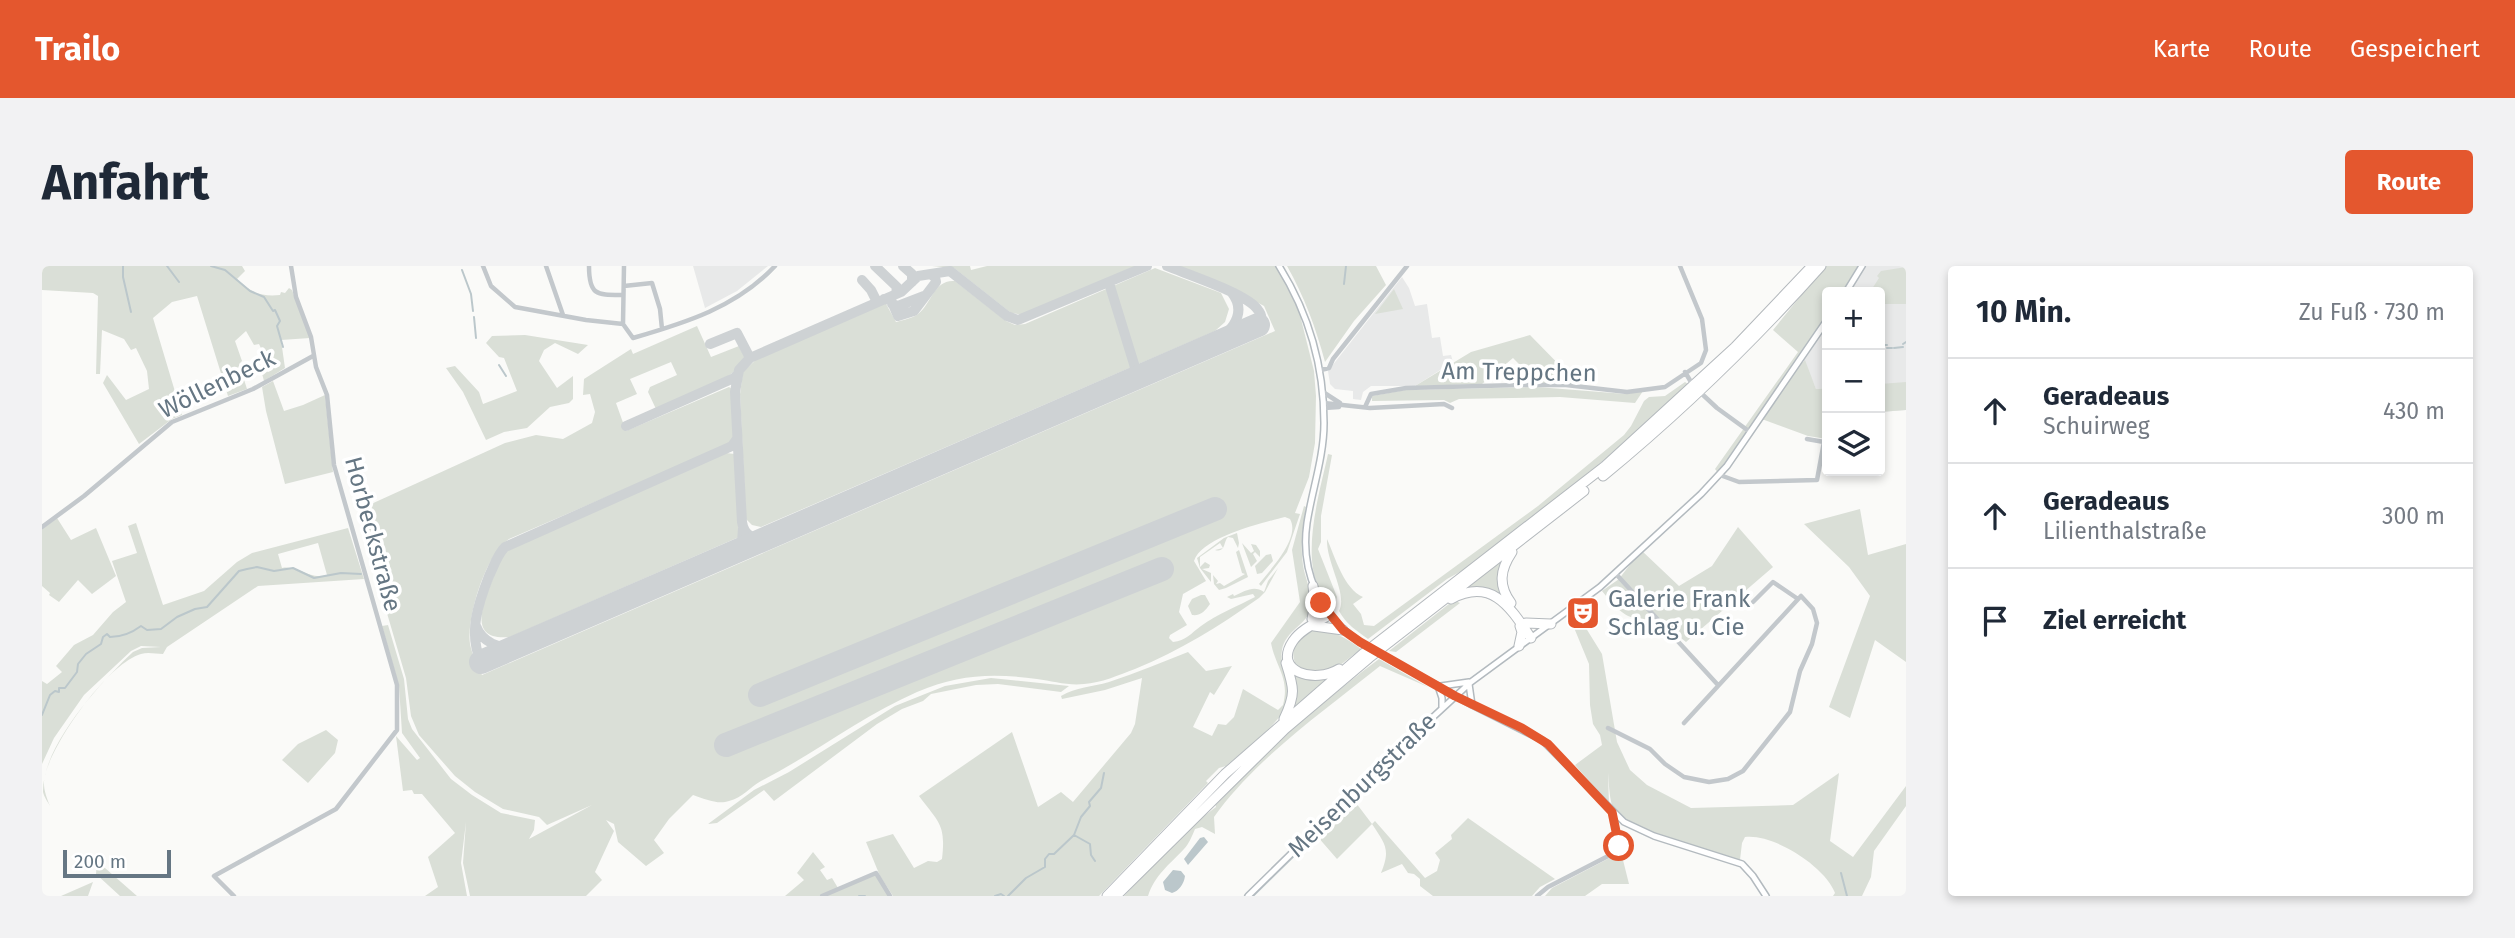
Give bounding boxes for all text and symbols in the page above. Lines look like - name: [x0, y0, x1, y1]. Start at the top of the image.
- text: Trailo: [35, 29, 120, 69]
- text: Karte: [2153, 35, 2210, 63]
- text: Route: [2248, 35, 2312, 63]
- text: Gespeichert: [2350, 35, 2480, 63]
- button: Route: [2345, 150, 2473, 214]
- text: Anfahrt: [42, 153, 209, 212]
- map controls: [1822, 287, 1885, 476]
- button: +: [1822, 287, 1885, 350]
- text: 10 Min.: [1976, 294, 2071, 330]
- text: Zu Fuß · 730 m: [2299, 298, 2445, 326]
- street label: Wöllenbeck: [154, 344, 280, 424]
- button: −: [1822, 350, 1885, 413]
- street label: Am Treppchen: [1441, 357, 1597, 387]
- text: Geradeaus: [2043, 381, 2169, 412]
- icon: ahead: [1976, 392, 2014, 430]
- text: 430 m: [2383, 397, 2445, 425]
- text: Schuirweg: [2043, 412, 2150, 440]
- button: layers: [1822, 413, 1885, 476]
- street label: Horbeckstraße: [339, 453, 407, 615]
- text: Geradeaus: [2043, 486, 2169, 517]
- icon: ahead: [1976, 497, 2014, 535]
- text: 300 m: [2382, 502, 2445, 530]
- text: Lilienthalstraße: [2043, 517, 2207, 545]
- place label: Galerie Frank Schlag u. Cie: [1608, 585, 1751, 641]
- route end: [1305, 587, 1336, 618]
- theatre icon: Galerie Frank Schlag u. Cie: [1564, 594, 1602, 632]
- icon: arrive: [1976, 602, 2014, 640]
- text: Ziel erreicht: [2043, 605, 2186, 636]
- street label: Meisenburgstraße: [1282, 707, 1442, 863]
- route start: [1603, 830, 1634, 861]
- scale bar: [63, 847, 172, 879]
- text: 200 m: [74, 850, 126, 873]

